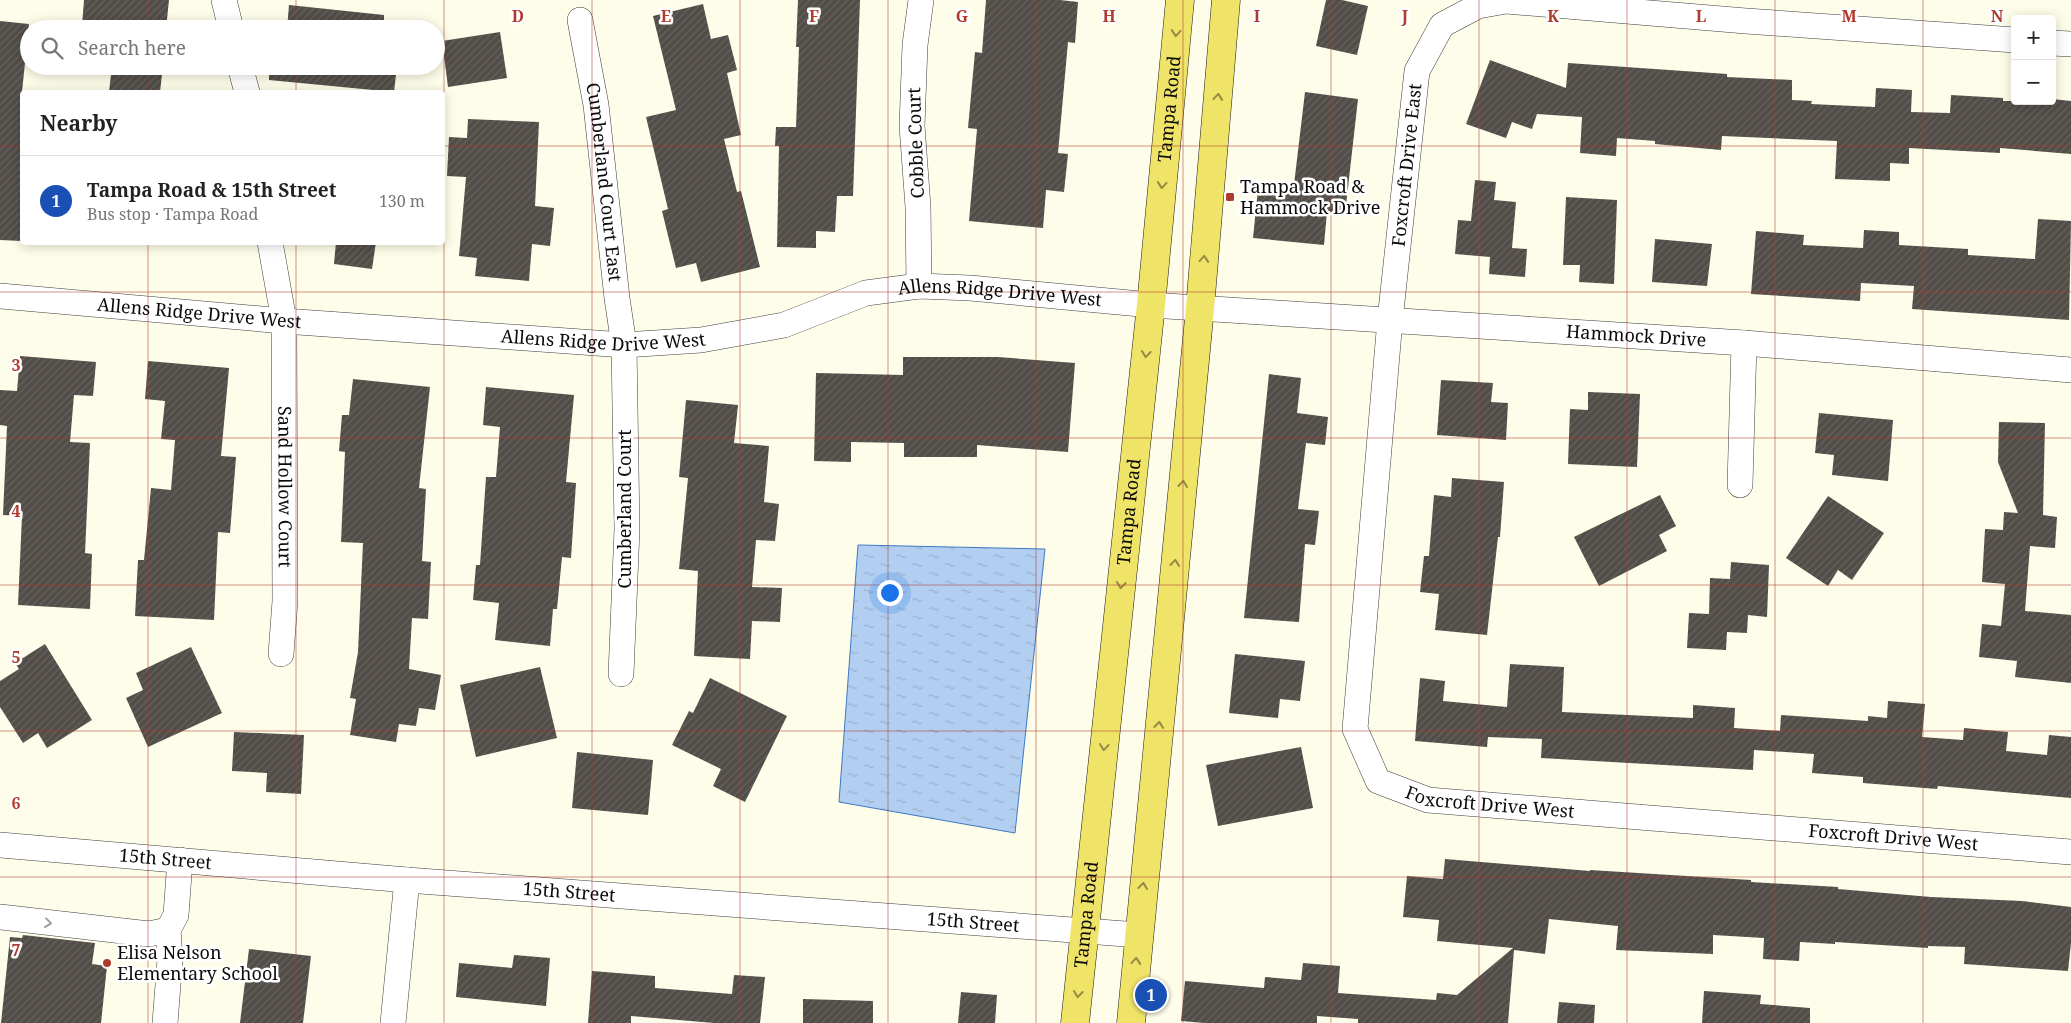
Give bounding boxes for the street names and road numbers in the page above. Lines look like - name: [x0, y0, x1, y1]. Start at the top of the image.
- street label: Tampa Road: [1152, 54, 1186, 163]
- street label: Cumberland Court East: [581, 80, 628, 283]
- street label: Foxcroft Drive East: [1386, 82, 1427, 248]
- street label: Cobble Court: [901, 87, 929, 199]
- street label: Allens Ridge Drive West: [896, 273, 1103, 311]
- street label: Allens Ridge Drive West: [96, 292, 302, 333]
- street label: Hammock Drive: [1566, 319, 1707, 352]
- street label: Allens Ridge Drive West: [500, 323, 707, 356]
- street label: Sand Hollow Court: [273, 406, 298, 568]
- street label: Cumberland Court: [612, 429, 636, 589]
- street label: Tampa Road: [1111, 457, 1146, 566]
- street label: Foxcroft Drive West: [1402, 780, 1575, 823]
- street label: Foxcroft Drive West: [1808, 818, 1979, 855]
- street label: 15th Street: [118, 842, 213, 874]
- street label: Tampa Road: [1068, 860, 1103, 969]
- street label: 15th Street: [522, 876, 616, 907]
- street label: 15th Street: [926, 906, 1020, 937]

